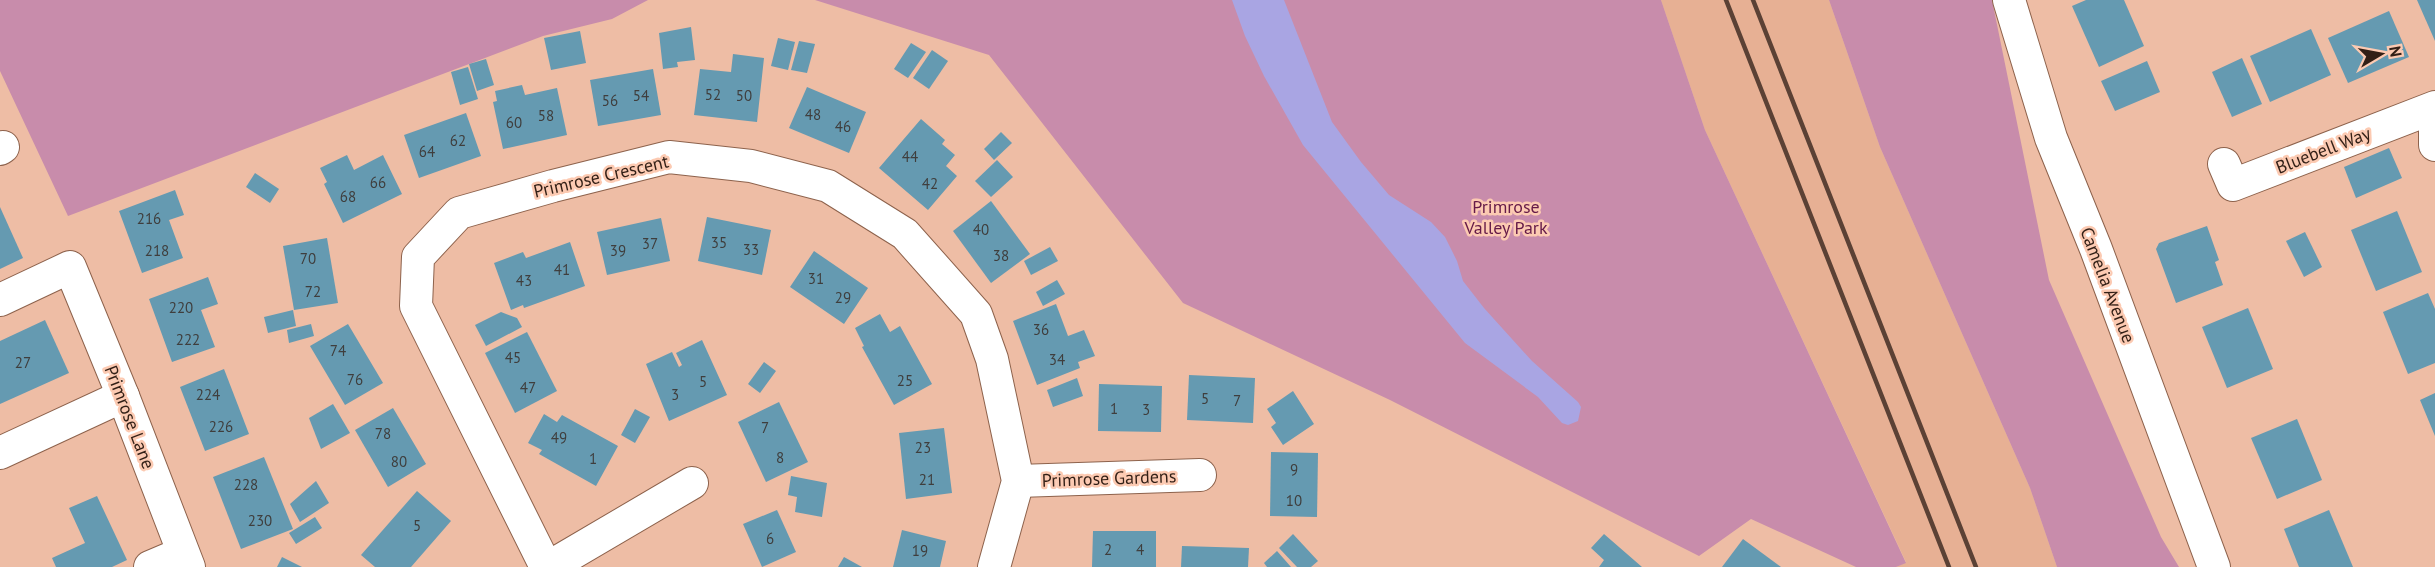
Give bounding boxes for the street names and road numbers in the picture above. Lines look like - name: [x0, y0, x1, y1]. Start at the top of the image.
- street label: Bluebell Way: [2272, 121, 2374, 179]
- street label: Primrose Crescent: [531, 149, 671, 203]
- street label: Camelia Avenue: [2075, 224, 2141, 346]
- street label: Primrose Lane: [100, 362, 160, 472]
- street label: Primrose Gardens: [1041, 464, 1177, 492]

